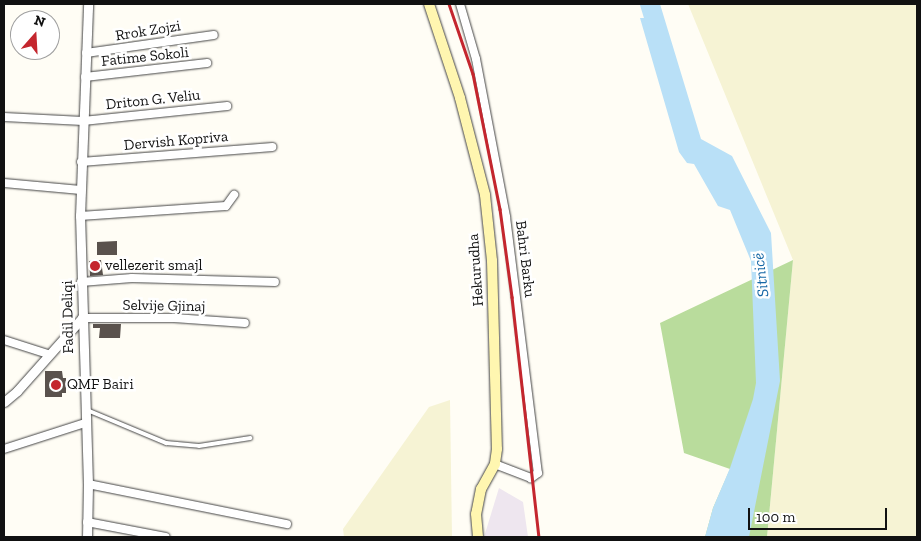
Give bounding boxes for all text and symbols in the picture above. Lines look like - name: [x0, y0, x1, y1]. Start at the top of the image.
- north arrow: [10, 10, 60, 60]
- text: N: [32, 12, 48, 31]
- street label: Rrok Zojzi: [114, 17, 182, 45]
- street label: Fatime Sokoli: [100, 43, 190, 71]
- street label: Driton G. Veliu: [105, 86, 201, 114]
- street label: Dervish Kopriva: [123, 127, 229, 155]
- street label: Bahri Barku: [511, 220, 539, 298]
- street label: Hekurudha: [464, 233, 488, 307]
- water label: Sitnicë: [749, 252, 773, 298]
- place label: vellezerit smajl: [105, 257, 202, 275]
- marker: vellezerit smajl: [89, 260, 101, 272]
- street label: Fadil Deliqi: [58, 280, 78, 354]
- street label: Selvije Gjinaj: [122, 296, 206, 316]
- place label: QMF Bairi: [67, 376, 134, 394]
- marker: QMF Bairi: [49, 378, 63, 392]
- scale bar: [751, 498, 890, 530]
- text: 100 m: [756, 508, 795, 526]

